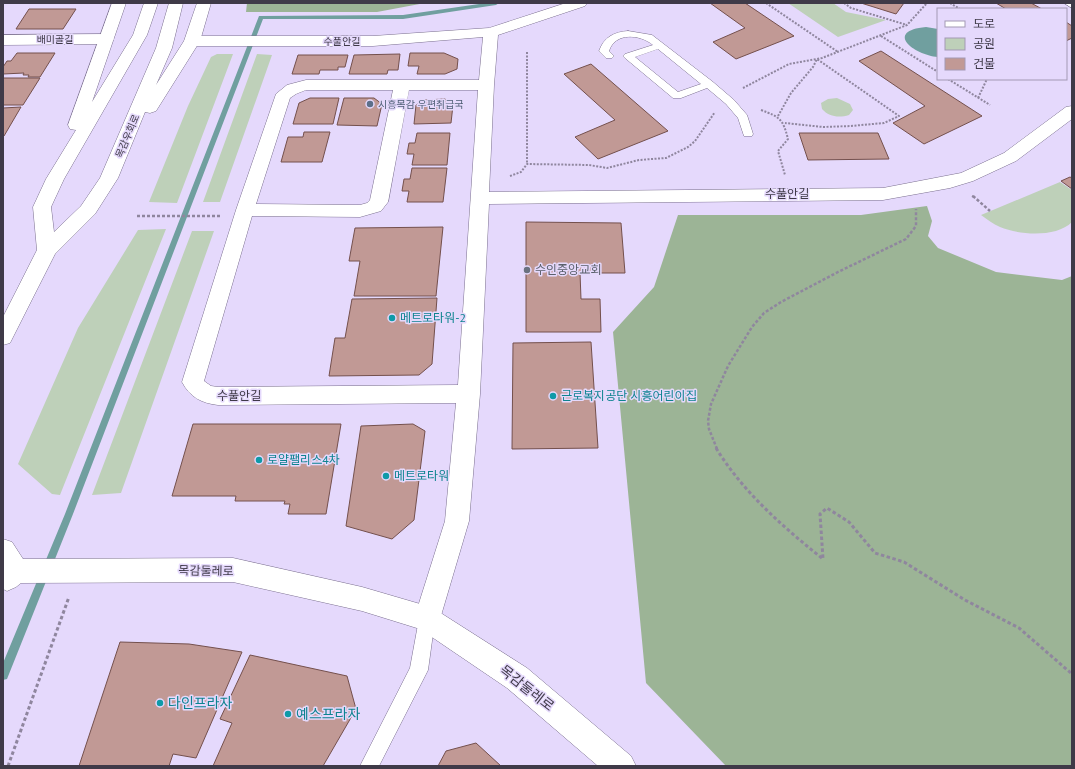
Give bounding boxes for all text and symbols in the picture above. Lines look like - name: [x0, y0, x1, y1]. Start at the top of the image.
- legend: [937, 8, 1067, 80]
- text: 도로: [973, 16, 995, 31]
- street label: 배미골길: [37, 33, 73, 46]
- street label: 수풀안길: [324, 35, 360, 48]
- text: 공원: [973, 36, 995, 51]
- text: 건물: [973, 56, 995, 71]
- place label: 시흥목감 우편취급국: [378, 98, 463, 111]
- marker: 시흥목감 우편취급국: [365, 99, 375, 109]
- street label: 목감우회로: [112, 112, 142, 160]
- street label: 수풀안길: [765, 186, 809, 201]
- place label: 수인중앙교회: [535, 262, 601, 277]
- marker: 수인중앙교회: [522, 265, 532, 275]
- place label: 메트로타워-2: [400, 310, 466, 325]
- marker: 메트로타워-2: [387, 313, 397, 323]
- street label: 수풀안길: [217, 388, 261, 403]
- place label: 근로복지공단 시흥어린이집: [561, 388, 697, 403]
- marker: 근로복지공단 시흥어린이집: [548, 391, 558, 401]
- place label: 로얄팰리스4차: [267, 452, 340, 467]
- marker: 로얄팰리스4차: [254, 455, 264, 465]
- place label: 메트로타워: [394, 468, 449, 483]
- marker: 메트로타워: [381, 471, 391, 481]
- street label: 목감둘레로: [178, 563, 234, 578]
- street label: 목감둘레로: [496, 661, 558, 715]
- place label: 다인프라자: [168, 694, 233, 712]
- marker: 다인프라자: [155, 698, 165, 708]
- place label: 예스프라자: [296, 705, 361, 723]
- marker: 예스프라자: [283, 709, 293, 719]

